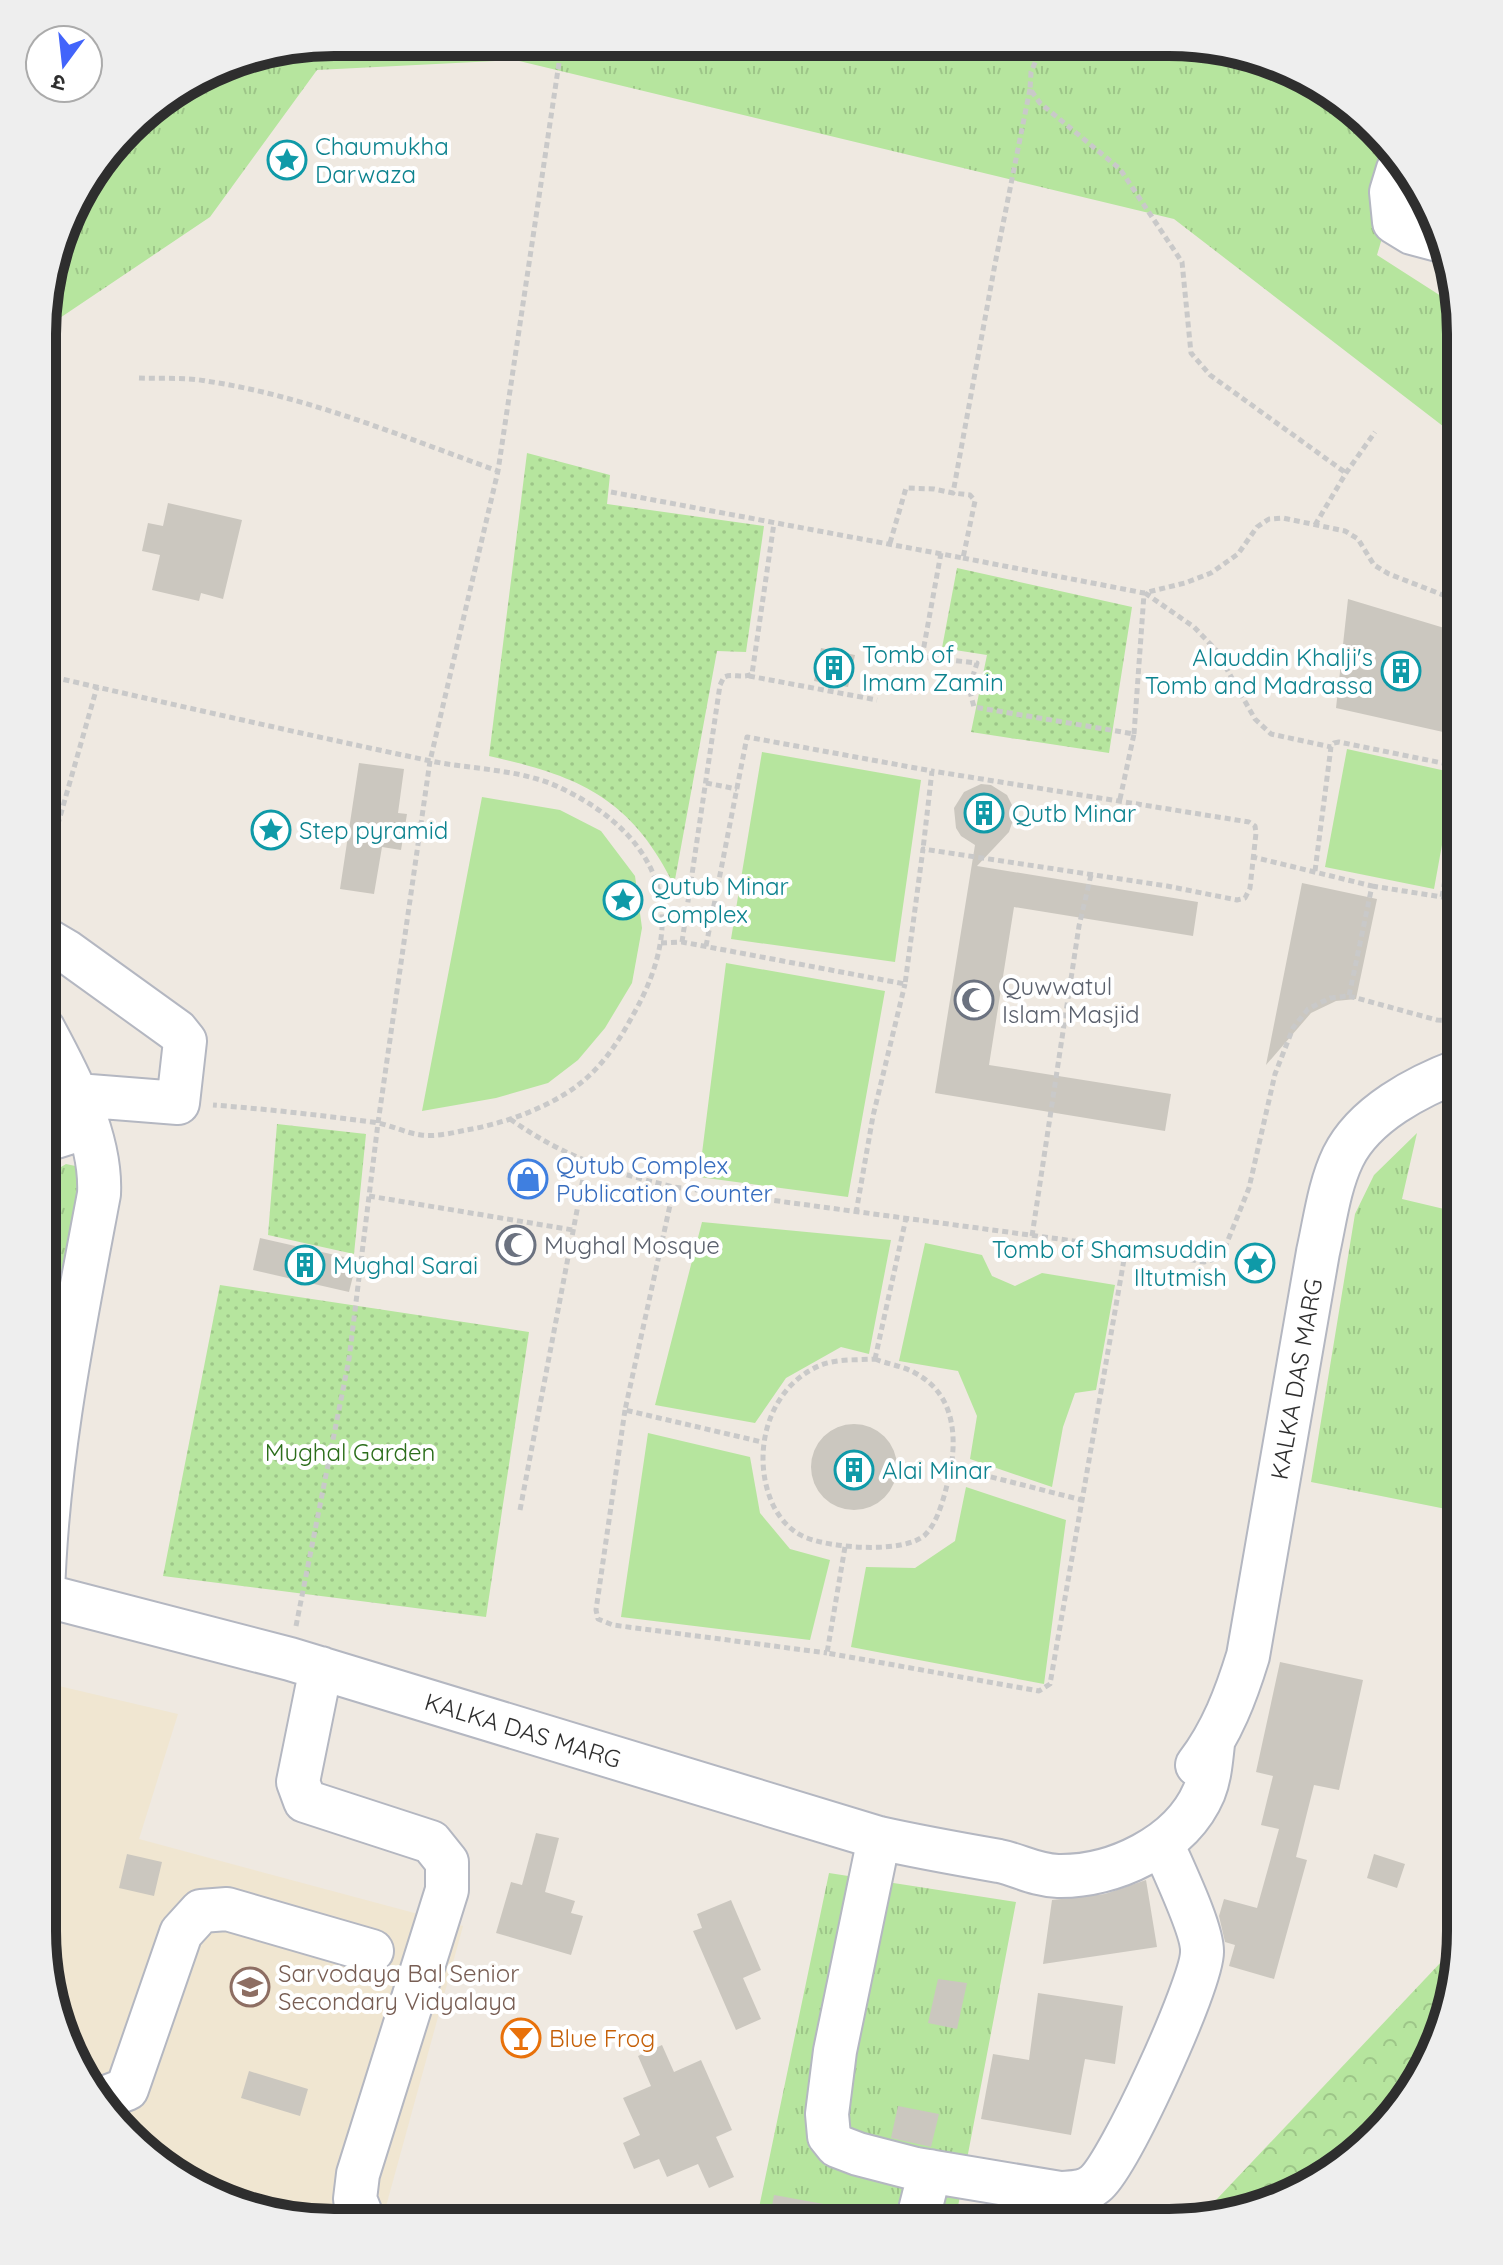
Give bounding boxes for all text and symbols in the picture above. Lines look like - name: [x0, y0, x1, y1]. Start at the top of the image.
- north arrow: [24, 24, 104, 104]
- text: उ: [48, 68, 69, 99]
- place label: Chaumukha Darwaza: [315, 131, 449, 189]
- place icon: Chaumukha Darwaza: [266, 139, 308, 181]
- place label: Tomb of Imam Zamin: [862, 639, 1004, 697]
- place label: Alauddin Khalji's Tomb and Madrassa: [1145, 642, 1373, 700]
- building icon: Tomb of Imam Zamin: [813, 647, 855, 689]
- building icon: Alauddin Khalji's Tomb and Madrassa: [1380, 650, 1422, 692]
- building icon: Qutb Minar: [963, 792, 1005, 834]
- place label: Qutb Minar: [1012, 798, 1136, 828]
- place icon: Step pyramid: [250, 809, 292, 851]
- place label: Step pyramid: [299, 815, 448, 845]
- place label: Qutub Minar Complex: [651, 871, 789, 929]
- place icon: Qutub Minar Complex: [602, 879, 644, 921]
- place label: Quwwatul Islam Masjid: [1002, 971, 1140, 1029]
- mosque icon: Quwwatul Islam Masjid: [953, 979, 995, 1021]
- place label: Qutub Complex Publication Counter: [556, 1150, 773, 1208]
- shop icon: Qutub Complex Publication Counter: [507, 1158, 549, 1200]
- mosque icon: Mughal Mosque: [495, 1224, 537, 1266]
- place label: Mughal Mosque: [544, 1230, 720, 1260]
- place label: Tomb of Shamsuddin Iltutmish: [992, 1234, 1227, 1292]
- place icon: Tomb of Shamsuddin Iltutmish: [1234, 1242, 1276, 1284]
- building icon: Mughal Sarai: [284, 1244, 326, 1286]
- place label: Mughal Sarai: [333, 1250, 478, 1280]
- street label: KALKA DAS MARG: [1264, 1276, 1328, 1482]
- park label: Mughal Garden: [265, 1437, 435, 1467]
- building icon: Alai Minar: [833, 1449, 875, 1491]
- place label: Alai Minar: [882, 1455, 992, 1485]
- street label: KALKA DAS MARG: [421, 1686, 625, 1774]
- place label: Sarvodaya Bal Senior Secondary Vidyalaya: [278, 1958, 519, 2016]
- school or university icon: Sarvodaya Bal Senior Secondary Vidyalaya: [229, 1966, 271, 2008]
- bar icon: Blue Frog: [500, 2017, 542, 2059]
- place label: Blue Frog: [549, 2023, 655, 2053]

